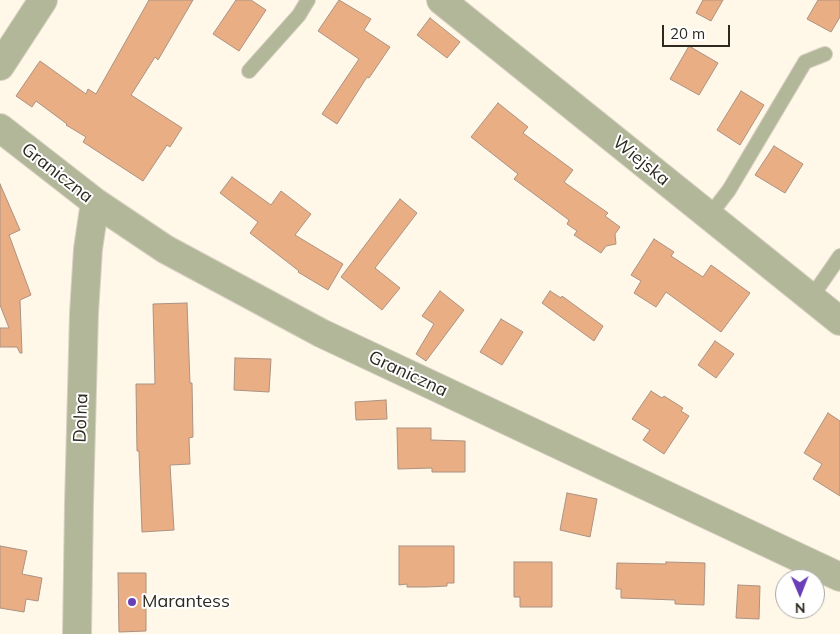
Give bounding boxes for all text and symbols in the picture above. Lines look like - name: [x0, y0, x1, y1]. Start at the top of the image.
- scale bar: [665, 15, 732, 47]
- text: 20 m: [670, 24, 705, 43]
- street label: Wiejska: [608, 131, 674, 191]
- street label: Graniczna: [17, 138, 97, 208]
- street label: Graniczna: [365, 346, 451, 402]
- street label: Dolna: [69, 393, 93, 443]
- north arrow: [775, 569, 825, 619]
- place label: Marantess: [142, 591, 230, 613]
- marker: Marantess: [126, 596, 138, 608]
- text: N: [795, 599, 806, 617]

